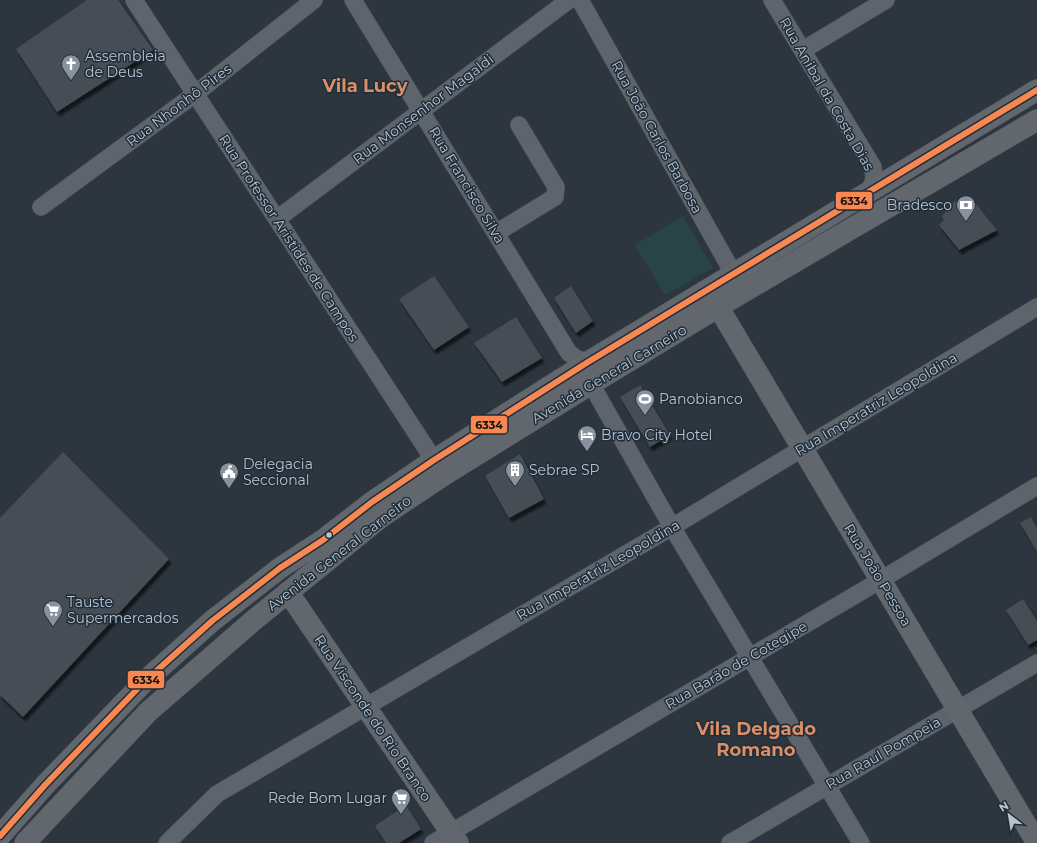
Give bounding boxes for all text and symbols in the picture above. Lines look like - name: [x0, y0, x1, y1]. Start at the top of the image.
- street label: Rua Anibal da Costa Dias: [776, 14, 878, 174]
- place label: Assembleia de Deus: [85, 47, 166, 81]
- street label: Rua Monsenhor Magaldi: [349, 50, 497, 168]
- church icon: Assembleia de Deus: [60, 53, 82, 81]
- street label: Rua João Carlos Barbosa: [607, 57, 707, 217]
- street label: Rua Nhonhô Pires: [123, 59, 235, 150]
- district label: Vila Lucy: [322, 75, 408, 97]
- street label: Rua Francisco Silva: [425, 123, 509, 247]
- street label: Rua Professor Aristides de Campos: [215, 131, 363, 345]
- line badge: 6334: [835, 191, 873, 210]
- text: 6334: [840, 194, 868, 208]
- bank icon: Bradesco: [955, 194, 977, 222]
- place label: Bradesco: [887, 196, 952, 214]
- street label: Avenida General Carneiro: [528, 320, 690, 427]
- street label: Rua Imperatriz Leopoldina: [792, 348, 960, 460]
- sports icon: Panobianco: [634, 388, 656, 416]
- place label: Panobianco: [659, 390, 743, 408]
- line badge: 6334: [470, 415, 508, 434]
- text: 6334: [475, 418, 503, 432]
- hotel icon: Bravo City Hotel: [576, 424, 598, 452]
- place label: Bravo City Hotel: [601, 426, 712, 444]
- place label: Delegacia Seccional: [243, 455, 313, 489]
- building icon: Sebrae SP: [504, 459, 526, 487]
- public building icon: Delegacia Seccional: [218, 461, 240, 489]
- place label: Sebrae SP: [529, 461, 600, 479]
- street label: Avenida General Carneiro: [263, 491, 415, 615]
- street label: Rua Imperatriz Leopoldina: [513, 516, 683, 624]
- street label: Rua João Pessoa: [840, 520, 916, 630]
- unlabelled marker: [324, 530, 334, 540]
- place label: Tauste Supermercados: [67, 593, 179, 627]
- supermarket icon: Tauste Supermercados: [42, 599, 64, 627]
- street label: Rua Barão de Cotegipe: [662, 617, 810, 713]
- street label: Rua Visconde do Rio Branco: [310, 631, 436, 805]
- line badge: 6334: [127, 670, 165, 689]
- text: 6334: [132, 673, 160, 687]
- street label: Rua Raul Pompeia: [822, 713, 944, 793]
- district label: Vila Delgado Romano: [695, 718, 816, 761]
- supermarket icon: Rede Bom Lugar: [390, 787, 412, 815]
- place label: Rede Bom Lugar: [268, 789, 387, 807]
- north arrow: [989, 795, 1029, 835]
- text: N: [996, 798, 1011, 815]

